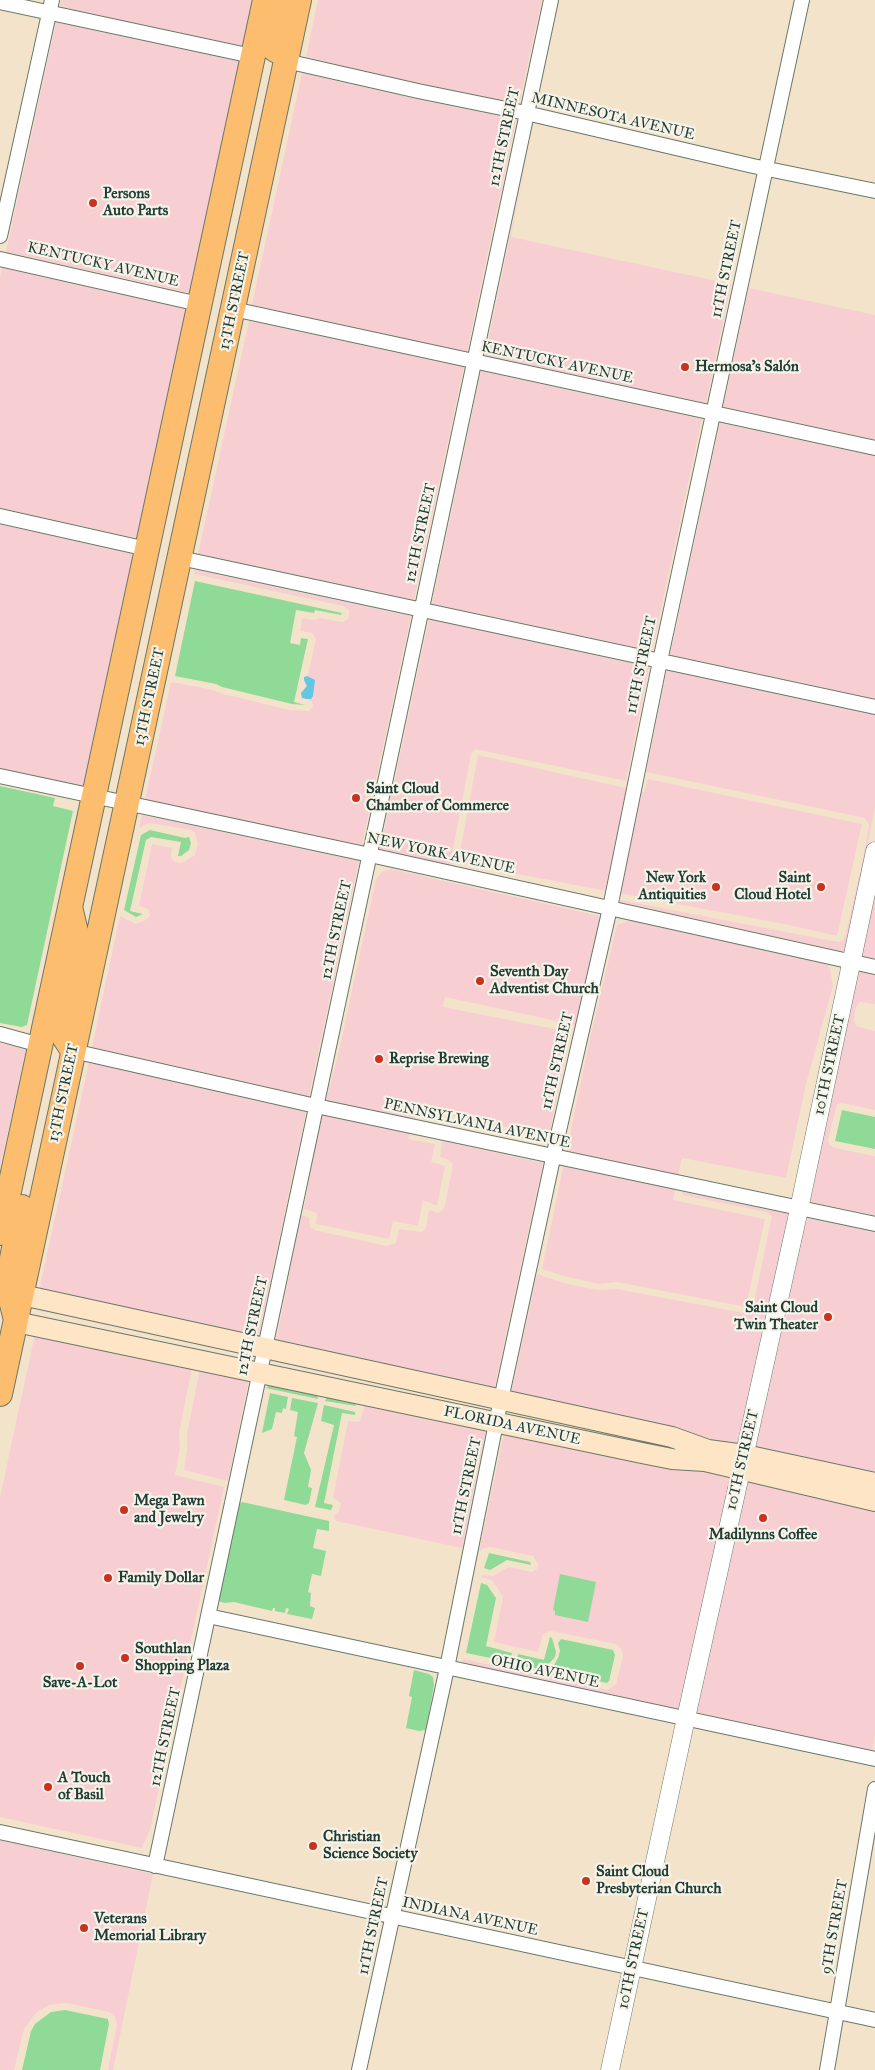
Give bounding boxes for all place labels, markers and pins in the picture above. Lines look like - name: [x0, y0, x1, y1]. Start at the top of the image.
- place label: Persons Auto Parts: [103, 185, 168, 220]
- marker: Persons Auto Parts: [87, 197, 99, 209]
- place label: Hermosa's Salón: [695, 358, 799, 376]
- marker: Hermosa's Salón: [679, 361, 691, 373]
- place label: Saint Cloud Chamber of Commerce: [366, 780, 509, 815]
- marker: Saint Cloud Chamber of Commerce: [350, 792, 362, 804]
- place label: New York Antiquities: [638, 869, 706, 904]
- place label: Saint Cloud Hotel: [734, 869, 811, 904]
- marker: New York Antiquities: [710, 881, 722, 893]
- marker: Saint Cloud Hotel: [815, 881, 827, 893]
- place label: Seventh Day Adventist Church: [490, 963, 599, 998]
- marker: Seventh Day Adventist Church: [474, 975, 486, 987]
- place label: Reprise Brewing: [389, 1050, 489, 1068]
- marker: Reprise Brewing: [373, 1053, 385, 1065]
- place label: Saint Cloud Twin Theater: [734, 1299, 818, 1334]
- marker: Saint Cloud Twin Theater: [822, 1311, 834, 1323]
- place label: Mega Pawn and Jewelry: [134, 1492, 205, 1527]
- marker: Mega Pawn and Jewelry: [118, 1504, 130, 1516]
- marker: Madilynns Coffee: [757, 1512, 769, 1524]
- place label: Madilynns Coffee: [709, 1526, 817, 1544]
- place label: Family Dollar: [118, 1569, 204, 1587]
- marker: Family Dollar: [102, 1572, 114, 1584]
- place label: Southlan Shopping Plaza: [135, 1640, 229, 1675]
- marker: Southlan Shopping Plaza: [119, 1652, 131, 1664]
- marker: Save-A-Lot: [74, 1660, 86, 1672]
- place label: Save-A-Lot: [43, 1674, 117, 1692]
- place label: A Touch of Basil: [58, 1769, 111, 1804]
- marker: A Touch of Basil: [42, 1781, 54, 1793]
- place label: Christian Science Society: [323, 1828, 417, 1863]
- marker: Christian Science Society: [307, 1840, 319, 1852]
- place label: Saint Cloud Presbyterian Church: [596, 1863, 722, 1898]
- marker: Saint Cloud Presbyterian Church: [580, 1875, 592, 1887]
- place label: Veterans Memorial Library: [94, 1910, 206, 1945]
- marker: Veterans Memorial Library: [78, 1922, 90, 1934]

